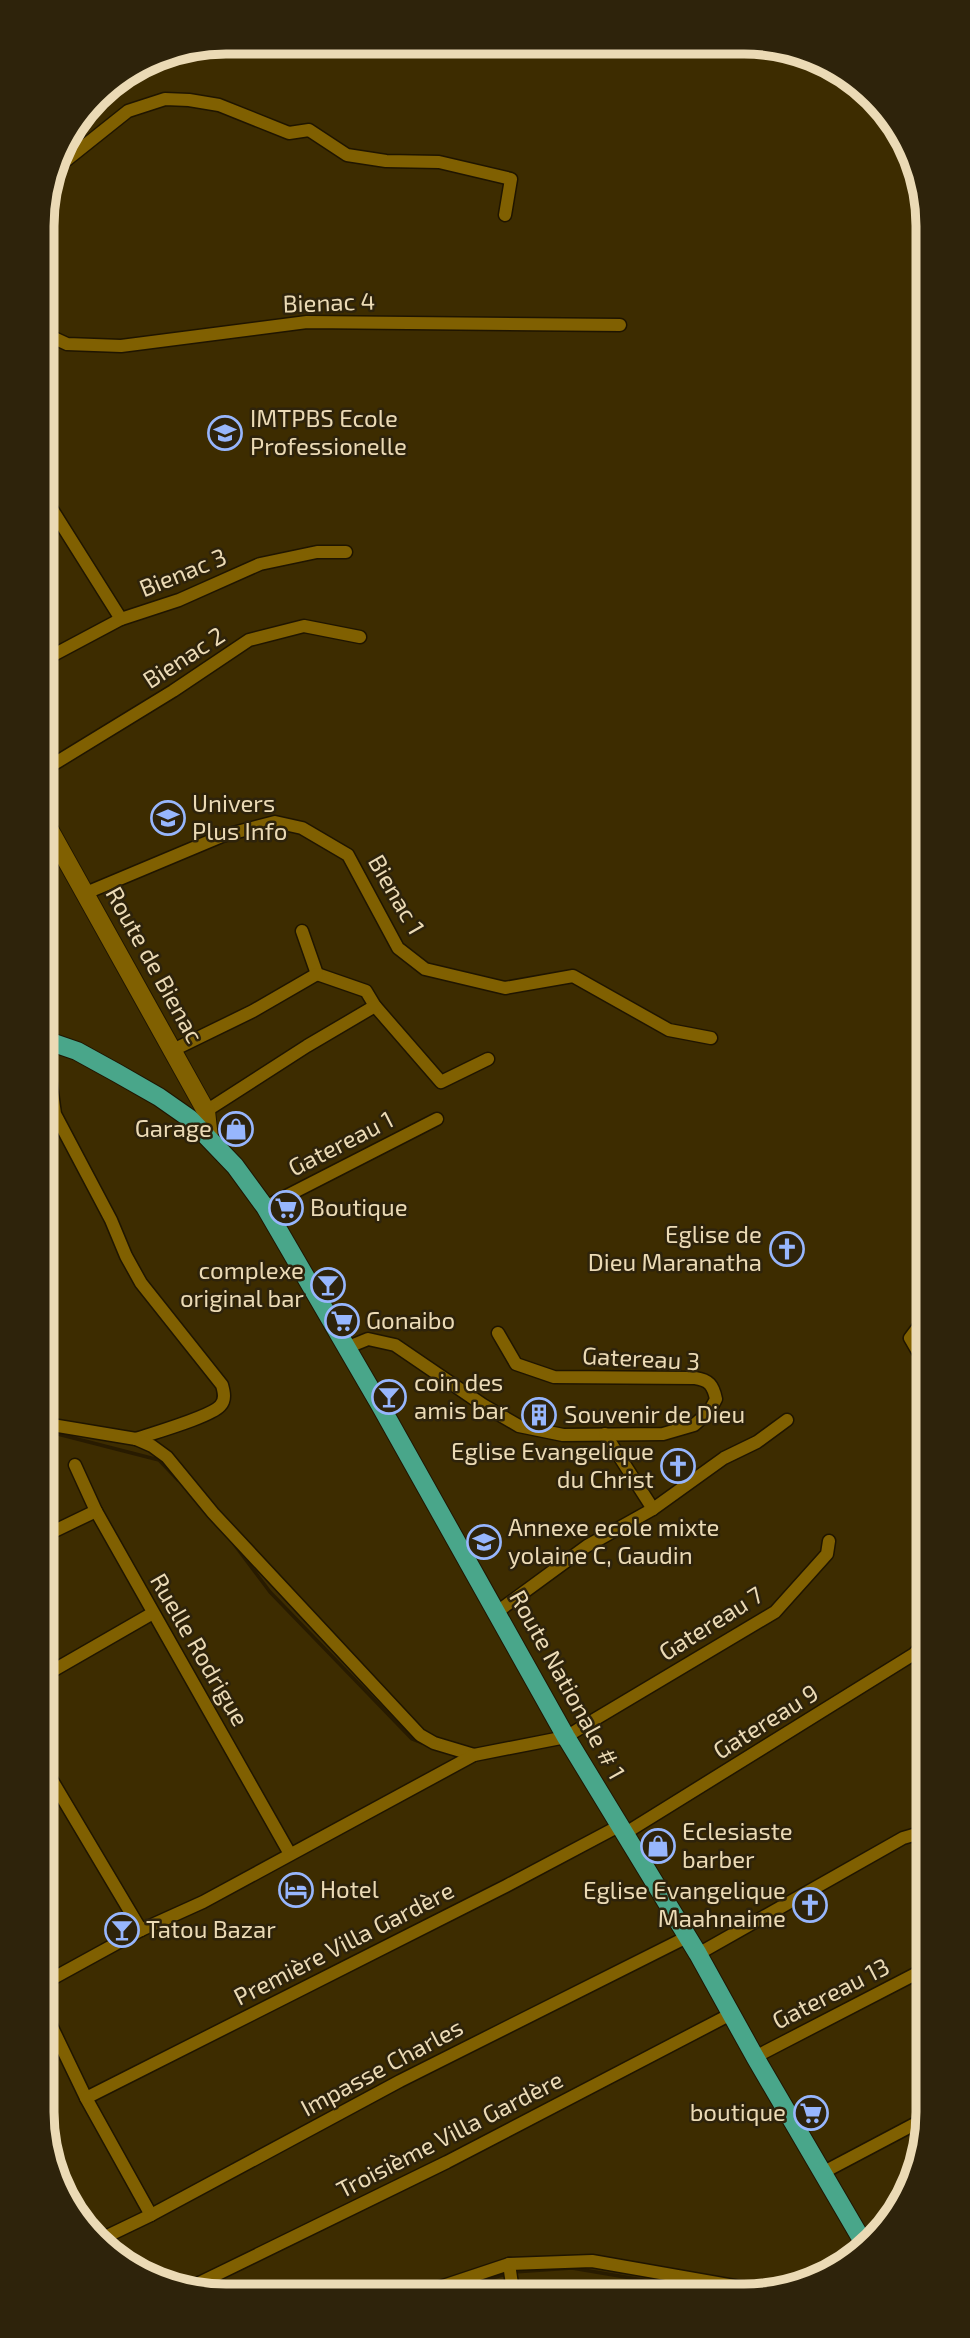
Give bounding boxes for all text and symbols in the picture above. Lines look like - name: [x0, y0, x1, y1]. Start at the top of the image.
- street label: Bienac 4: [282, 285, 376, 318]
- place label: IMTPBS Ecole Professionelle: [250, 403, 407, 460]
- school or university icon: IMTPBS Ecole Professionelle: [206, 414, 244, 452]
- street label: Bienac 3: [135, 541, 230, 602]
- street label: Bienac 2: [137, 620, 229, 694]
- place label: Univers Plus Info: [192, 788, 287, 845]
- school or university icon: Univers Plus Info: [149, 799, 187, 837]
- street label: Bienac 1: [363, 849, 432, 939]
- street label: Route de Bienac: [100, 881, 210, 1047]
- street label: Gatereau 1: [283, 1104, 398, 1182]
- shop icon: Garage: [217, 1110, 255, 1148]
- place label: Garage: [135, 1113, 212, 1142]
- supermarket icon: Boutique: [267, 1189, 305, 1227]
- place label: Boutique: [310, 1192, 408, 1221]
- place label: Eglise de Dieu Maranatha: [588, 1219, 762, 1276]
- church icon: Eglise de Dieu Maranatha: [768, 1230, 806, 1268]
- place label: complexe original bar: [180, 1255, 304, 1312]
- bar icon: complexe original bar: [309, 1266, 347, 1304]
- supermarket icon: Gonaibo: [323, 1302, 361, 1340]
- place label: Gonaibo: [366, 1305, 455, 1334]
- street label: Gatereau 3: [581, 1340, 701, 1375]
- place label: coin des amis bar: [414, 1367, 509, 1424]
- bar icon: coin des amis bar: [370, 1378, 408, 1416]
- building icon: Souvenir de Dieu: [520, 1396, 558, 1434]
- place label: Souvenir de Dieu: [564, 1399, 745, 1428]
- place label: Eglise Evangelique du Christ: [451, 1436, 654, 1493]
- church icon: Eglise Evangelique du Christ: [659, 1447, 697, 1485]
- place label: Annexe ecole mixte yolaine C, Gaudin: [508, 1512, 719, 1569]
- school or university icon: Annexe ecole mixte yolaine C, Gaudin: [465, 1523, 503, 1561]
- street label: Ruelle Rodrigue: [145, 1568, 256, 1731]
- street label: Gatereau 7: [653, 1579, 767, 1666]
- street label: Route Nationale # 1: [504, 1584, 632, 1784]
- street label: Gatereau 9: [707, 1677, 823, 1764]
- place label: Eclesiaste barber: [682, 1816, 793, 1873]
- shop icon: Eclesiaste barber: [639, 1827, 677, 1865]
- hotel icon: Hotel: [277, 1871, 315, 1909]
- place label: Hotel: [320, 1874, 379, 1903]
- street label: Première Villa Gardère: [228, 1875, 458, 2011]
- place label: Eglise Evangelique Maahnaime: [583, 1875, 786, 1932]
- church icon: Eglise Evangelique Maahnaime: [791, 1886, 829, 1924]
- bar icon: Tatou Bazar: [103, 1911, 141, 1949]
- place label: Tatou Bazar: [146, 1914, 276, 1943]
- street label: Gatereau 13: [767, 1951, 894, 2035]
- street label: Impasse Charles: [295, 2012, 467, 2122]
- street label: Troisième Villa Gardère: [331, 2064, 567, 2203]
- supermarket icon: boutique: [792, 2094, 830, 2132]
- place label: boutique: [690, 2097, 786, 2126]

